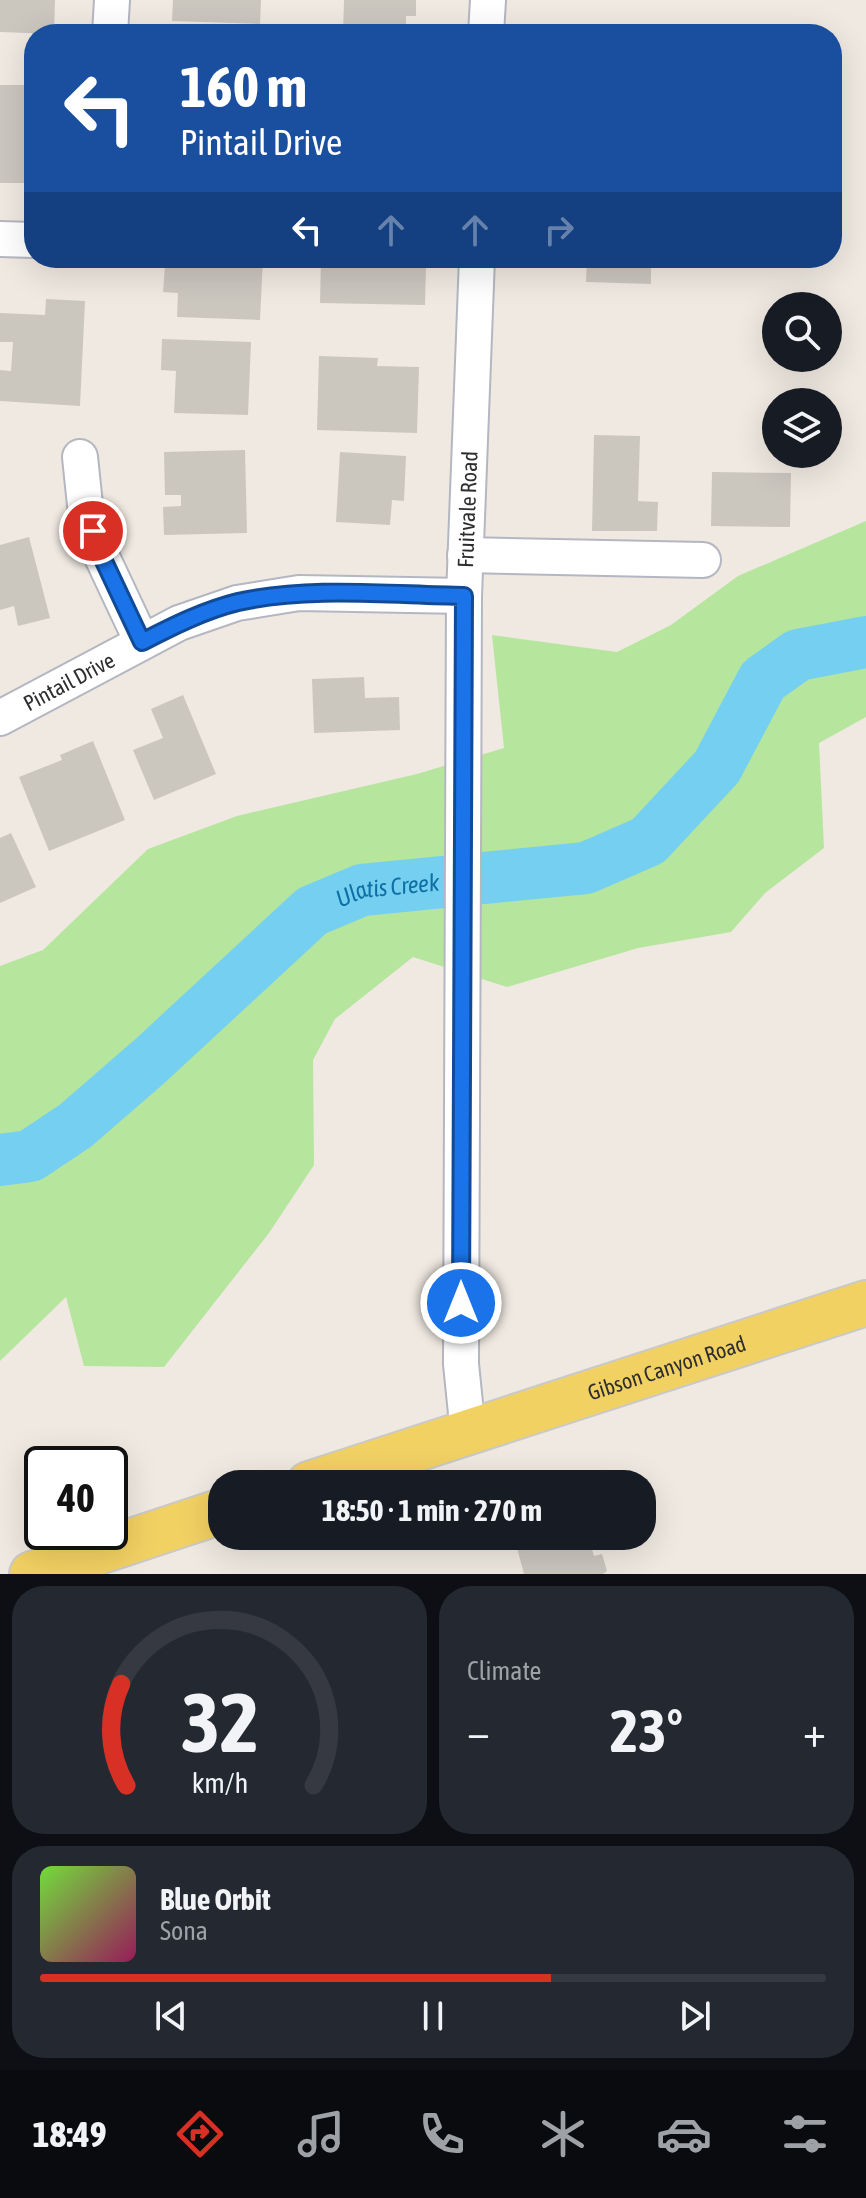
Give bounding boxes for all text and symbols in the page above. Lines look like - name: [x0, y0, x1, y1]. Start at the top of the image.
- text: 160 m: [180, 55, 307, 119]
- icon: left: [48, 56, 152, 160]
- text: Pintail Drive: [180, 121, 342, 163]
- icon: left: [285, 208, 329, 252]
- icon: ahead: [369, 208, 413, 252]
- icon: ahead: [453, 208, 497, 252]
- icon: right: [537, 208, 581, 252]
- map controls: [762, 292, 842, 468]
- button: search: [762, 292, 842, 372]
- button: layers: [762, 388, 842, 468]
- street label: Fruitvale Road: [452, 451, 483, 568]
- pin: [59, 497, 127, 565]
- icon: arrive: [71, 509, 115, 553]
- street label: Pintail Drive: [19, 647, 119, 716]
- water label: Ulatis Creek: [332, 868, 441, 912]
- position arrow: [419, 1261, 503, 1345]
- street label: Gibson Canyon Road: [584, 1330, 749, 1406]
- speed limit sign: 40: [24, 1446, 128, 1550]
- text: 18:50 · 1 min · 270 m: [322, 1493, 542, 1527]
- text: Climate: [467, 1656, 541, 1686]
- text: 32: [180, 1674, 259, 1770]
- text: 23°: [610, 1696, 683, 1765]
- text: −: [467, 1706, 490, 1756]
- text: +: [803, 1706, 826, 1756]
- text: km/h: [191, 1766, 248, 1799]
- text: Blue Orbit: [160, 1882, 271, 1916]
- text: Sona: [160, 1916, 208, 1946]
- icon: previous: [149, 1994, 193, 2038]
- icon: pause: [411, 1994, 455, 2038]
- icon: next: [673, 1994, 717, 2038]
- icon: directions: [172, 2106, 228, 2162]
- icon: music: [293, 2106, 349, 2162]
- icon: phone: [414, 2106, 470, 2162]
- icon: climate: [535, 2106, 591, 2162]
- icon: car: [656, 2106, 712, 2162]
- icon: filters: [777, 2106, 833, 2162]
- text: 18:49: [33, 2113, 107, 2155]

